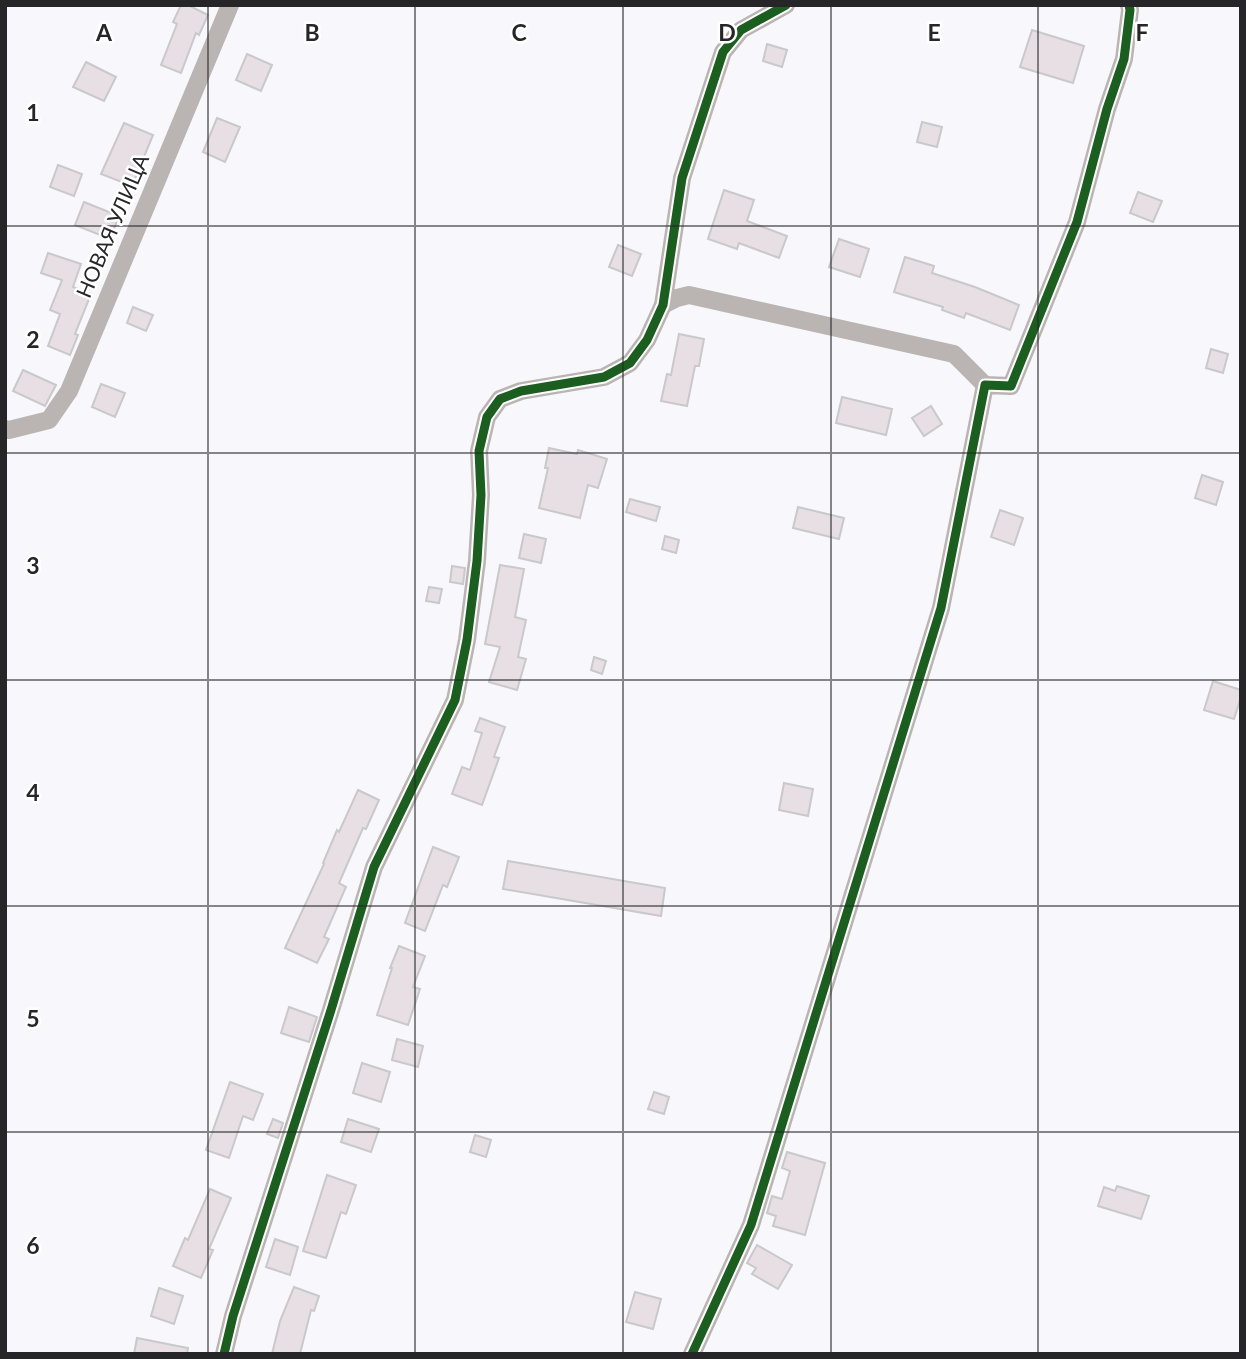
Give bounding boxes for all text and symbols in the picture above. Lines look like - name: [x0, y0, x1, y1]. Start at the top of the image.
- text: A: [95, 18, 113, 46]
- text: B: [304, 18, 320, 46]
- text: C: [511, 18, 527, 46]
- text: D: [718, 18, 736, 46]
- text: E: [927, 18, 941, 46]
- text: F: [1135, 18, 1149, 46]
- text: 1: [26, 98, 40, 126]
- street label: НОВАЯ УЛИЦА: [70, 149, 153, 301]
- text: 2: [26, 325, 40, 353]
- text: 3: [26, 551, 40, 579]
- text: 4: [26, 778, 40, 806]
- text: 5: [26, 1004, 40, 1032]
- text: 6: [26, 1231, 40, 1259]

